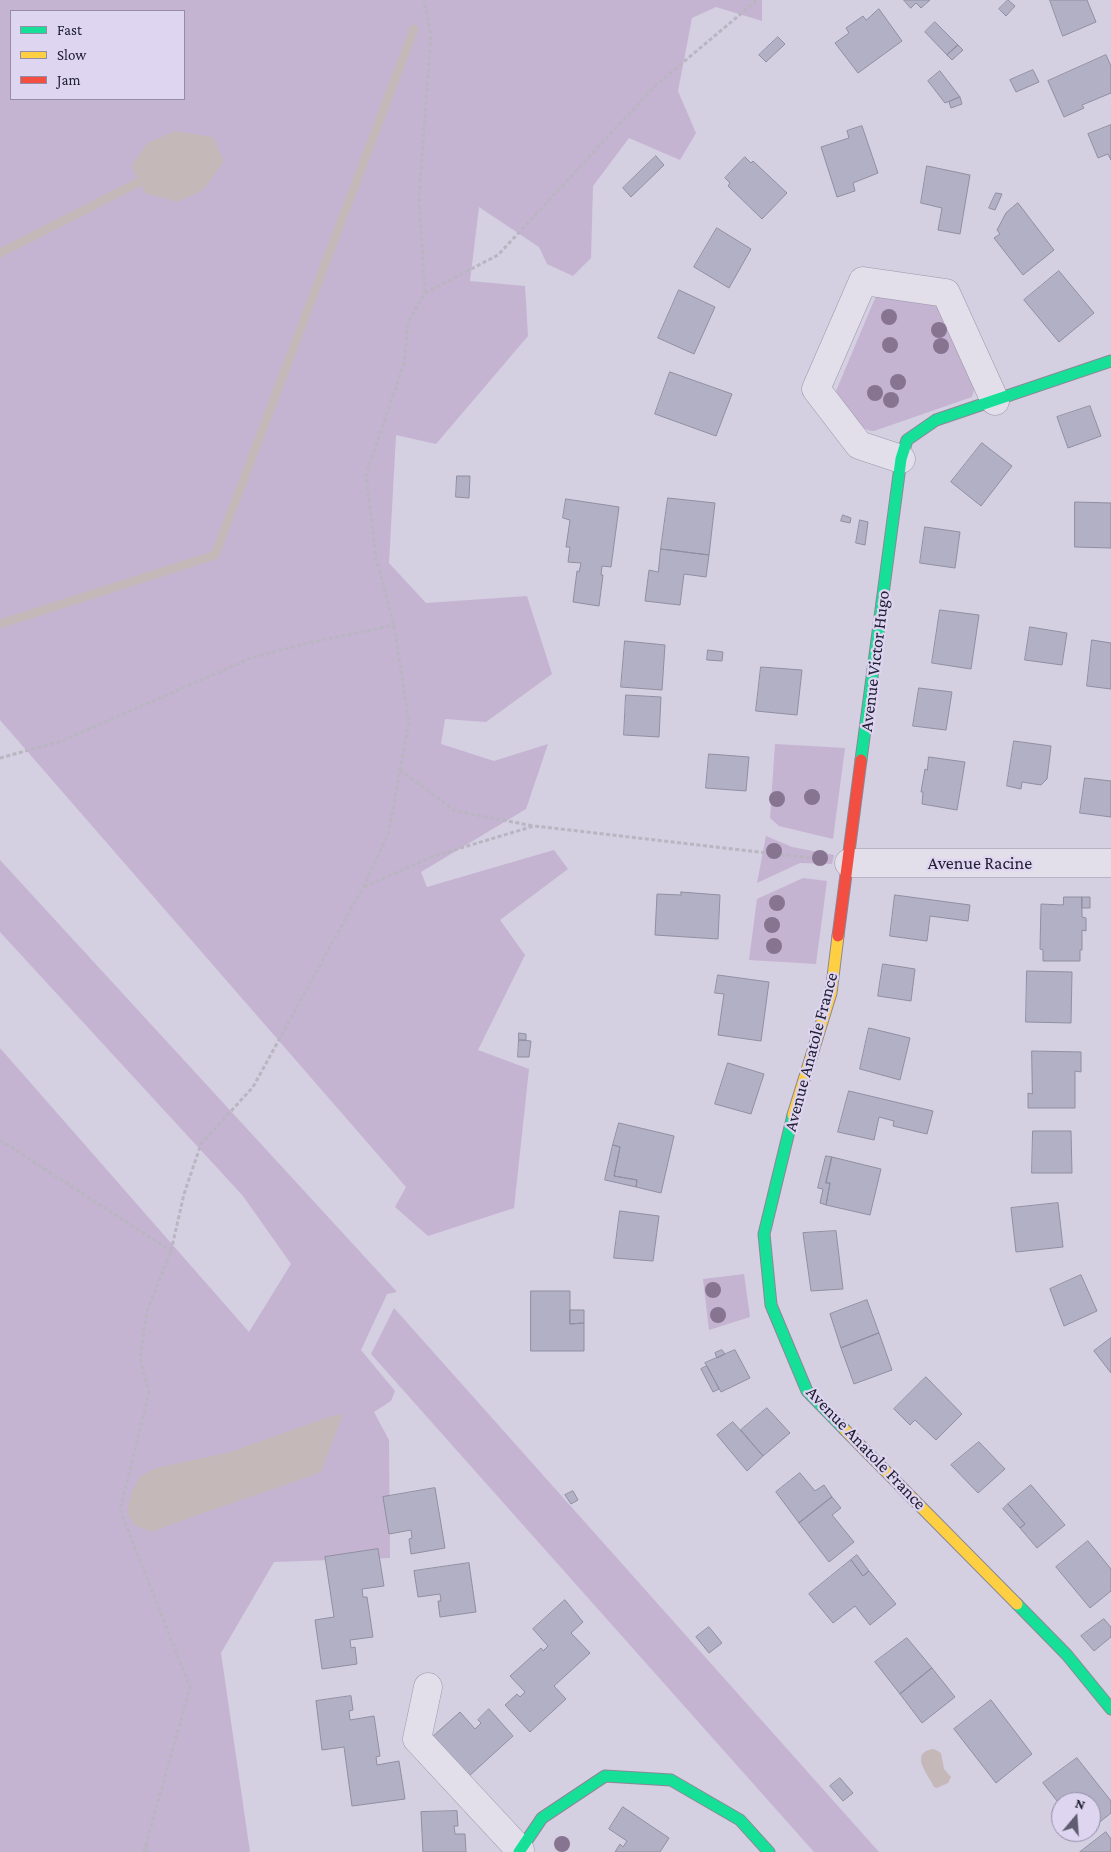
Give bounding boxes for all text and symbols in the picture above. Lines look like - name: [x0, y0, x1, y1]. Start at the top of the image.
- legend: [10, 10, 185, 100]
- text: Fast: [57, 22, 82, 38]
- text: Slow: [57, 47, 86, 63]
- text: Jam: [57, 72, 80, 88]
- street label: Avenue Victor Hugo: [856, 589, 894, 733]
- street label: Avenue Racine: [928, 852, 1032, 874]
- street label: Avenue Anatole France: [779, 970, 843, 1134]
- street label: Avenue Anatole France: [801, 1382, 931, 1514]
- north arrow: [1051, 1792, 1101, 1842]
- text: N: [1073, 1795, 1087, 1813]

